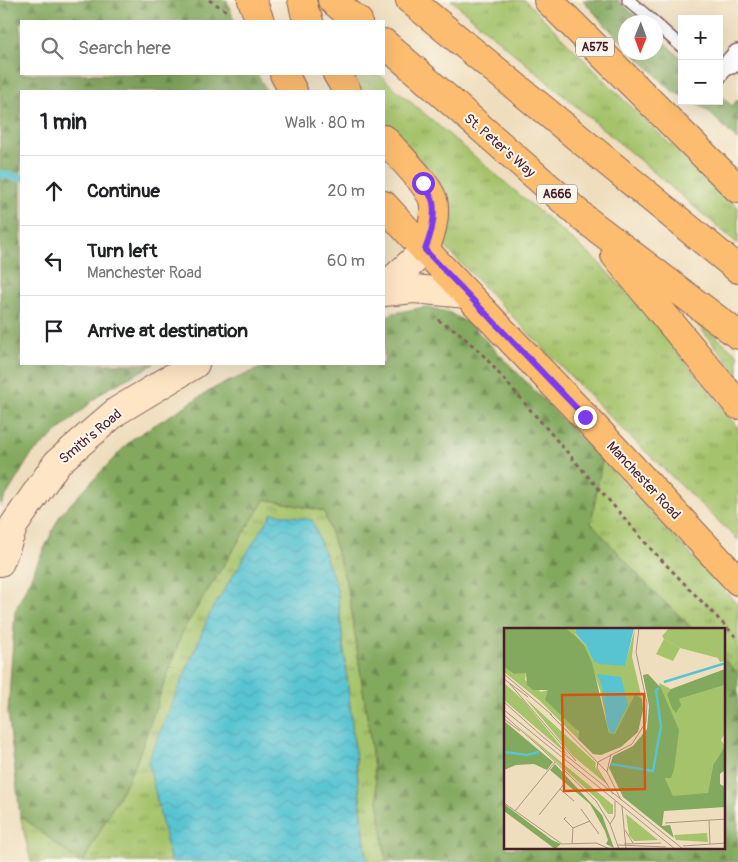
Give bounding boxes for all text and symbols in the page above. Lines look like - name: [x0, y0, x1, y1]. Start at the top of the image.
- north arrow: [618, 15, 663, 60]
- map controls: [678, 15, 723, 105]
- button: +: [678, 15, 723, 60]
- search box: [20, 20, 385, 75]
- icon: search: [38, 34, 66, 62]
- text: Search here: [78, 36, 171, 60]
- road number: A575: [576, 38, 614, 56]
- button: −: [678, 60, 723, 105]
- text: 1 min: [40, 109, 87, 136]
- street label: St. Peter's Way: [461, 110, 539, 181]
- text: Walk · 80 m: [285, 113, 365, 133]
- route start: [412, 172, 435, 195]
- icon: ahead: [40, 177, 68, 205]
- text: Continue: [87, 179, 160, 203]
- text: 20 m: [327, 181, 365, 201]
- road number: A666: [537, 184, 577, 203]
- text: Turn left: [87, 239, 157, 263]
- icon: left: [40, 247, 68, 275]
- text: 60 m: [327, 251, 365, 271]
- text: Manchester Road: [87, 263, 202, 283]
- icon: arrive: [40, 317, 68, 345]
- text: Arrive at destination: [87, 319, 248, 343]
- street label: Smith's Road: [56, 405, 125, 467]
- route end: [574, 406, 597, 429]
- street label: Manchester Road: [603, 438, 684, 523]
- inset map: [504, 628, 726, 850]

